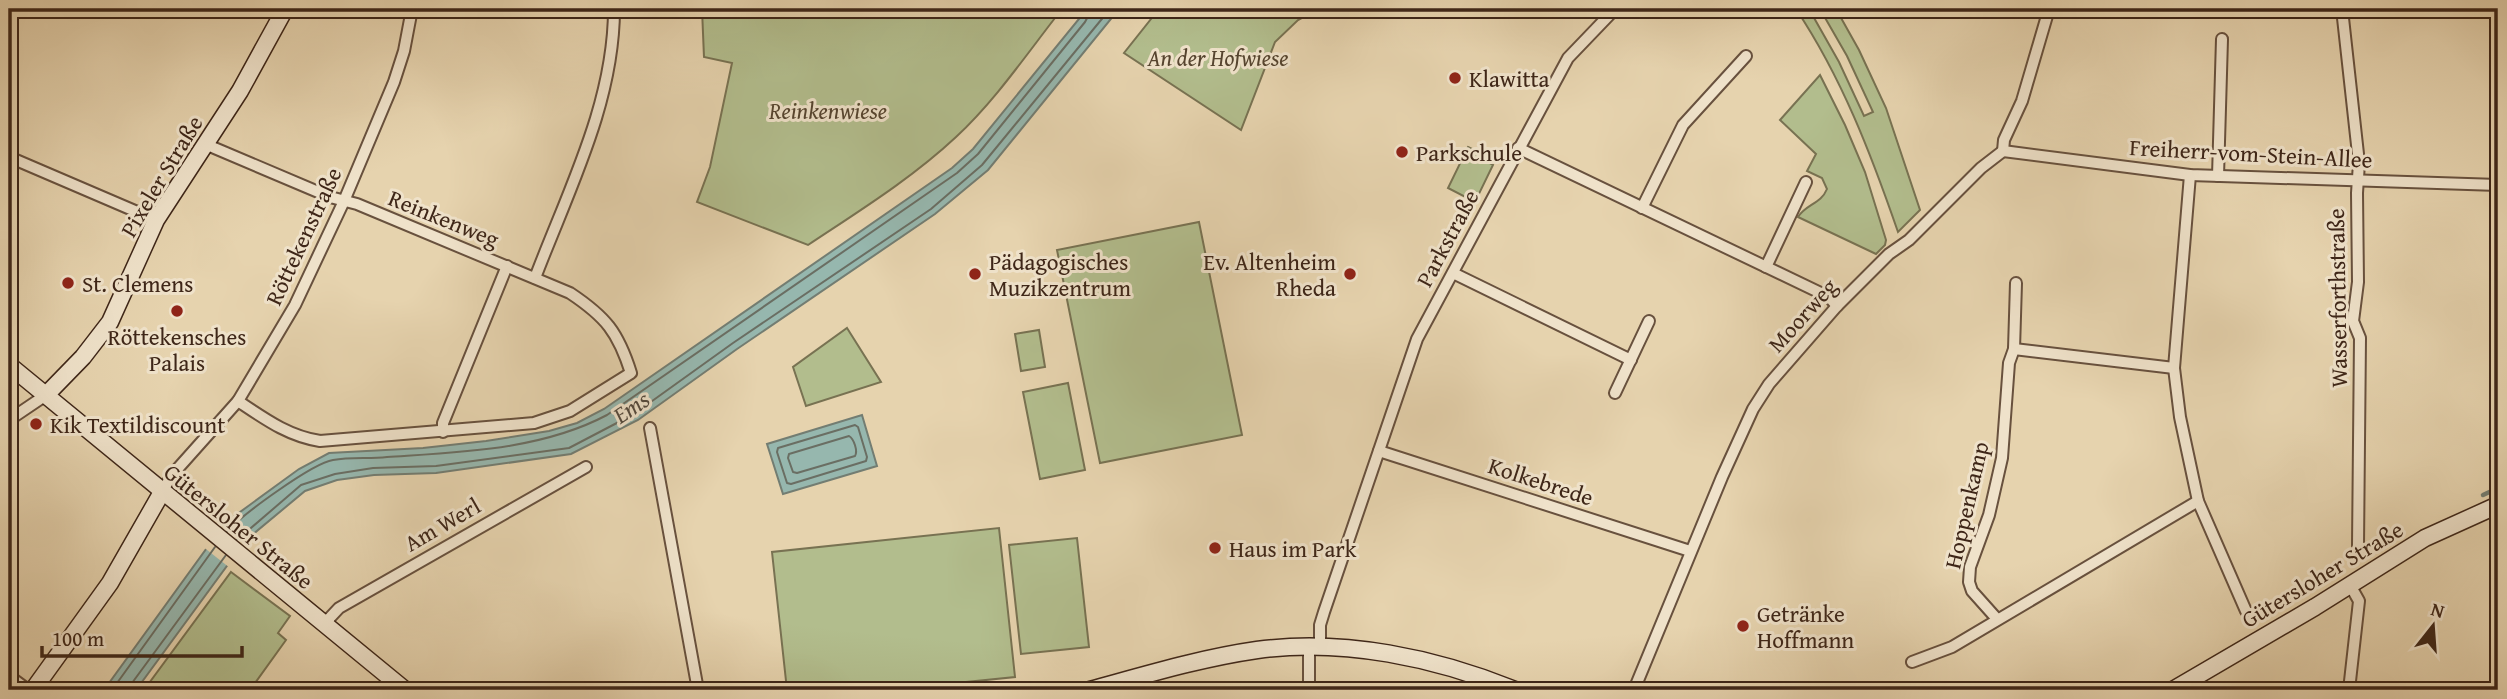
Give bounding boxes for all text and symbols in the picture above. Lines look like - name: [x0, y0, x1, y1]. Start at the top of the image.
- park label: An der Hofwiese: [1147, 41, 1289, 74]
- place label: Klawitta: [1469, 62, 1550, 95]
- marker: Klawitta: [1447, 70, 1463, 86]
- park label: Reinkenwiese: [768, 94, 887, 127]
- street label: Pixeler Straße: [112, 109, 210, 243]
- street label: Freiherr-vom-Stein-Allee: [2129, 130, 2373, 176]
- place label: Parkschule: [1416, 136, 1522, 169]
- marker: Parkschule: [1394, 144, 1410, 160]
- street label: Röttekenstraße: [257, 162, 349, 310]
- street label: Reinkenweg: [384, 181, 505, 255]
- street label: Parkstraße: [1408, 183, 1486, 293]
- street label: Wasserforthstraße: [2319, 208, 2355, 388]
- place label: Pädagogisches Muzikzentrum: [989, 245, 1131, 304]
- place label: Ev. Altenheim Rheda: [1203, 245, 1336, 304]
- marker: Pädagogisches Muzikzentrum: [967, 266, 983, 282]
- marker: Ev. Altenheim Rheda: [1342, 266, 1358, 282]
- place label: St. Clemens: [82, 267, 193, 300]
- street label: Moorweg: [1760, 270, 1845, 359]
- marker: St. Clemens: [60, 275, 76, 291]
- marker: Röttekensches Palais: [169, 303, 185, 319]
- place label: Röttekensches Palais: [108, 320, 246, 379]
- water label: Ems: [605, 382, 657, 433]
- place label: Kik Textildiscount: [50, 408, 225, 441]
- marker: Kik Textildiscount: [28, 416, 44, 432]
- street label: Hoppenkamp: [1935, 438, 1997, 572]
- street label: Kolkebrede: [1484, 449, 1598, 513]
- street label: Gütersloher Straße: [157, 455, 321, 597]
- street label: Am Werl: [398, 489, 486, 559]
- street label: Gütersloher Straße: [2235, 513, 2409, 635]
- place label: Haus im Park: [1229, 532, 1357, 565]
- marker: Haus im Park: [1207, 540, 1223, 556]
- north arrow: [2398, 590, 2468, 660]
- text: N: [2428, 594, 2448, 625]
- place label: Getränke Hoffmann: [1757, 597, 1854, 656]
- scale bar: [42, 615, 242, 659]
- marker: Getränke Hoffmann: [1735, 618, 1751, 634]
- text: 100 m: [52, 623, 104, 654]

